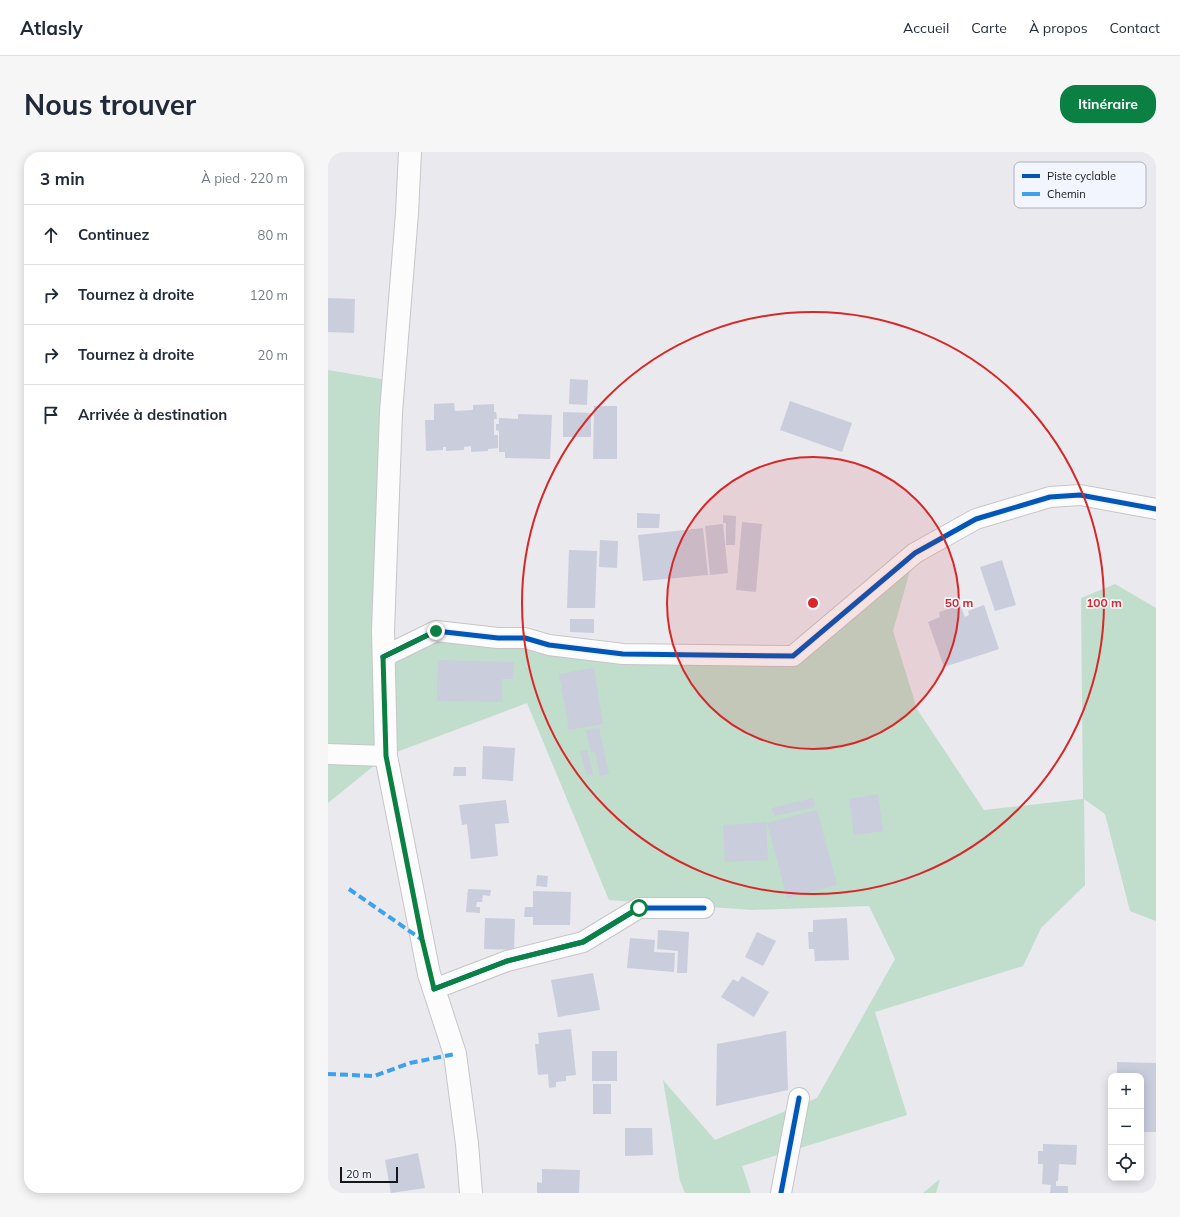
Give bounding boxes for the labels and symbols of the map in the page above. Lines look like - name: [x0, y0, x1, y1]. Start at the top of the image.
- legend: [1014, 162, 1146, 208]
- text: Piste cyclable: [1047, 169, 1116, 183]
- text: Chemin: [1047, 187, 1086, 201]
- text: 50 m: [945, 595, 973, 610]
- text: 100 m: [1086, 595, 1122, 610]
- centre of rings: [806, 596, 820, 610]
- route end: [427, 622, 445, 640]
- route start: [630, 899, 648, 917]
- scale bar: [340, 1165, 398, 1184]

